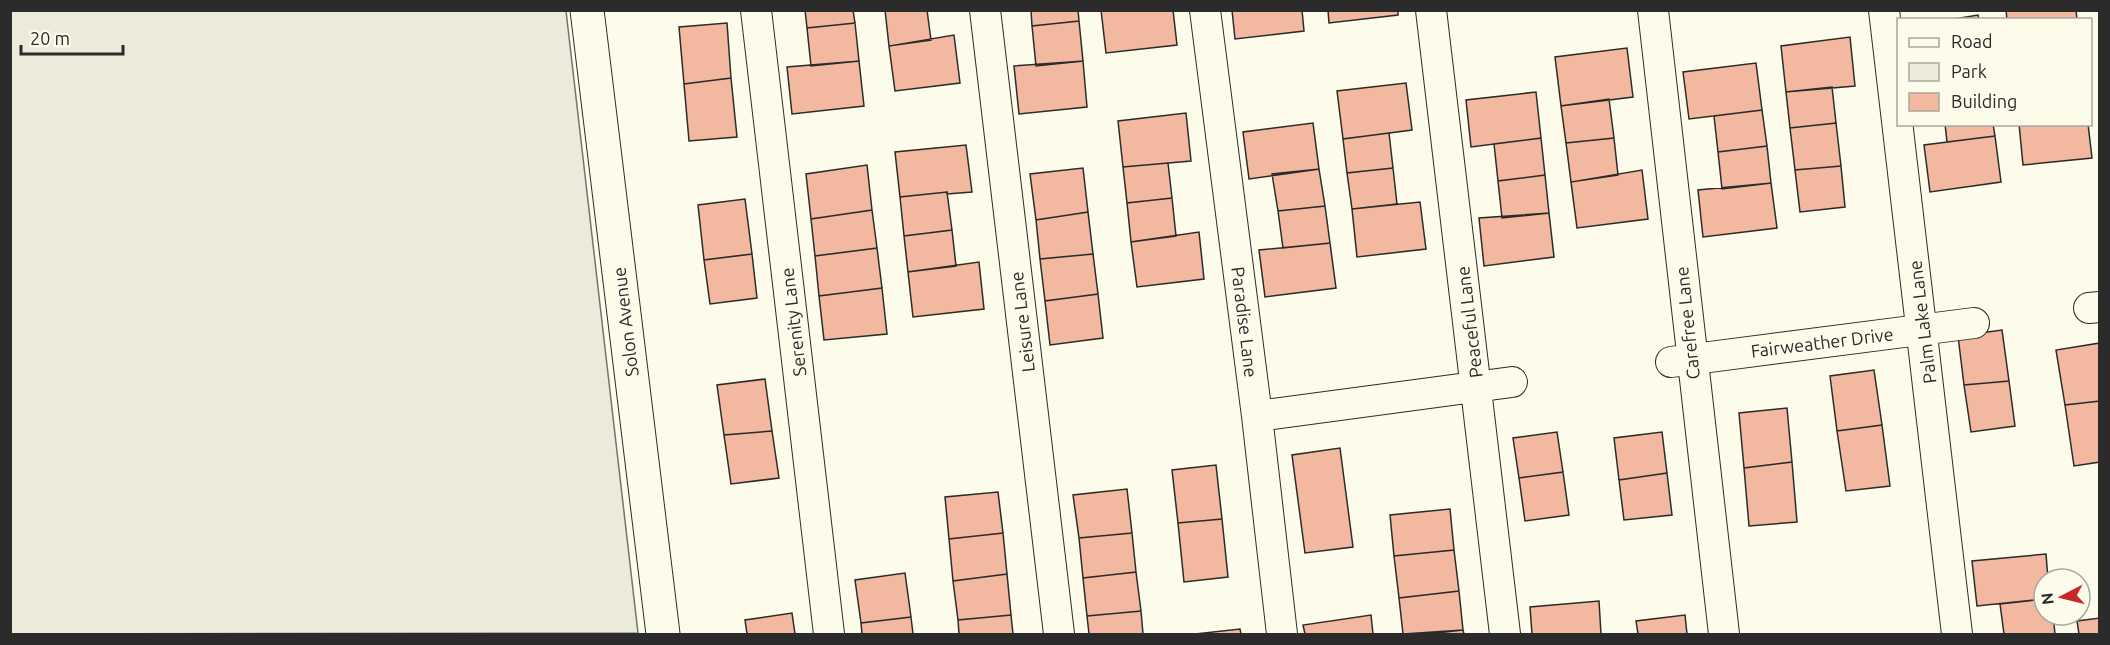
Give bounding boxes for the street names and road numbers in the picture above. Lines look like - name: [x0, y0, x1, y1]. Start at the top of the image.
- street label: Palm Lake Lane: [1905, 259, 1939, 385]
- street label: Peaceful Lane: [1452, 265, 1486, 379]
- street label: Solon Avenue: [608, 266, 642, 378]
- street label: Paradise Lane: [1228, 266, 1262, 378]
- street label: Carefree Lane: [1671, 266, 1703, 380]
- street label: Serenity Lane: [776, 267, 810, 377]
- street label: Leisure Lane: [1006, 271, 1038, 373]
- street label: Fairweather Drive: [1750, 323, 1894, 361]

